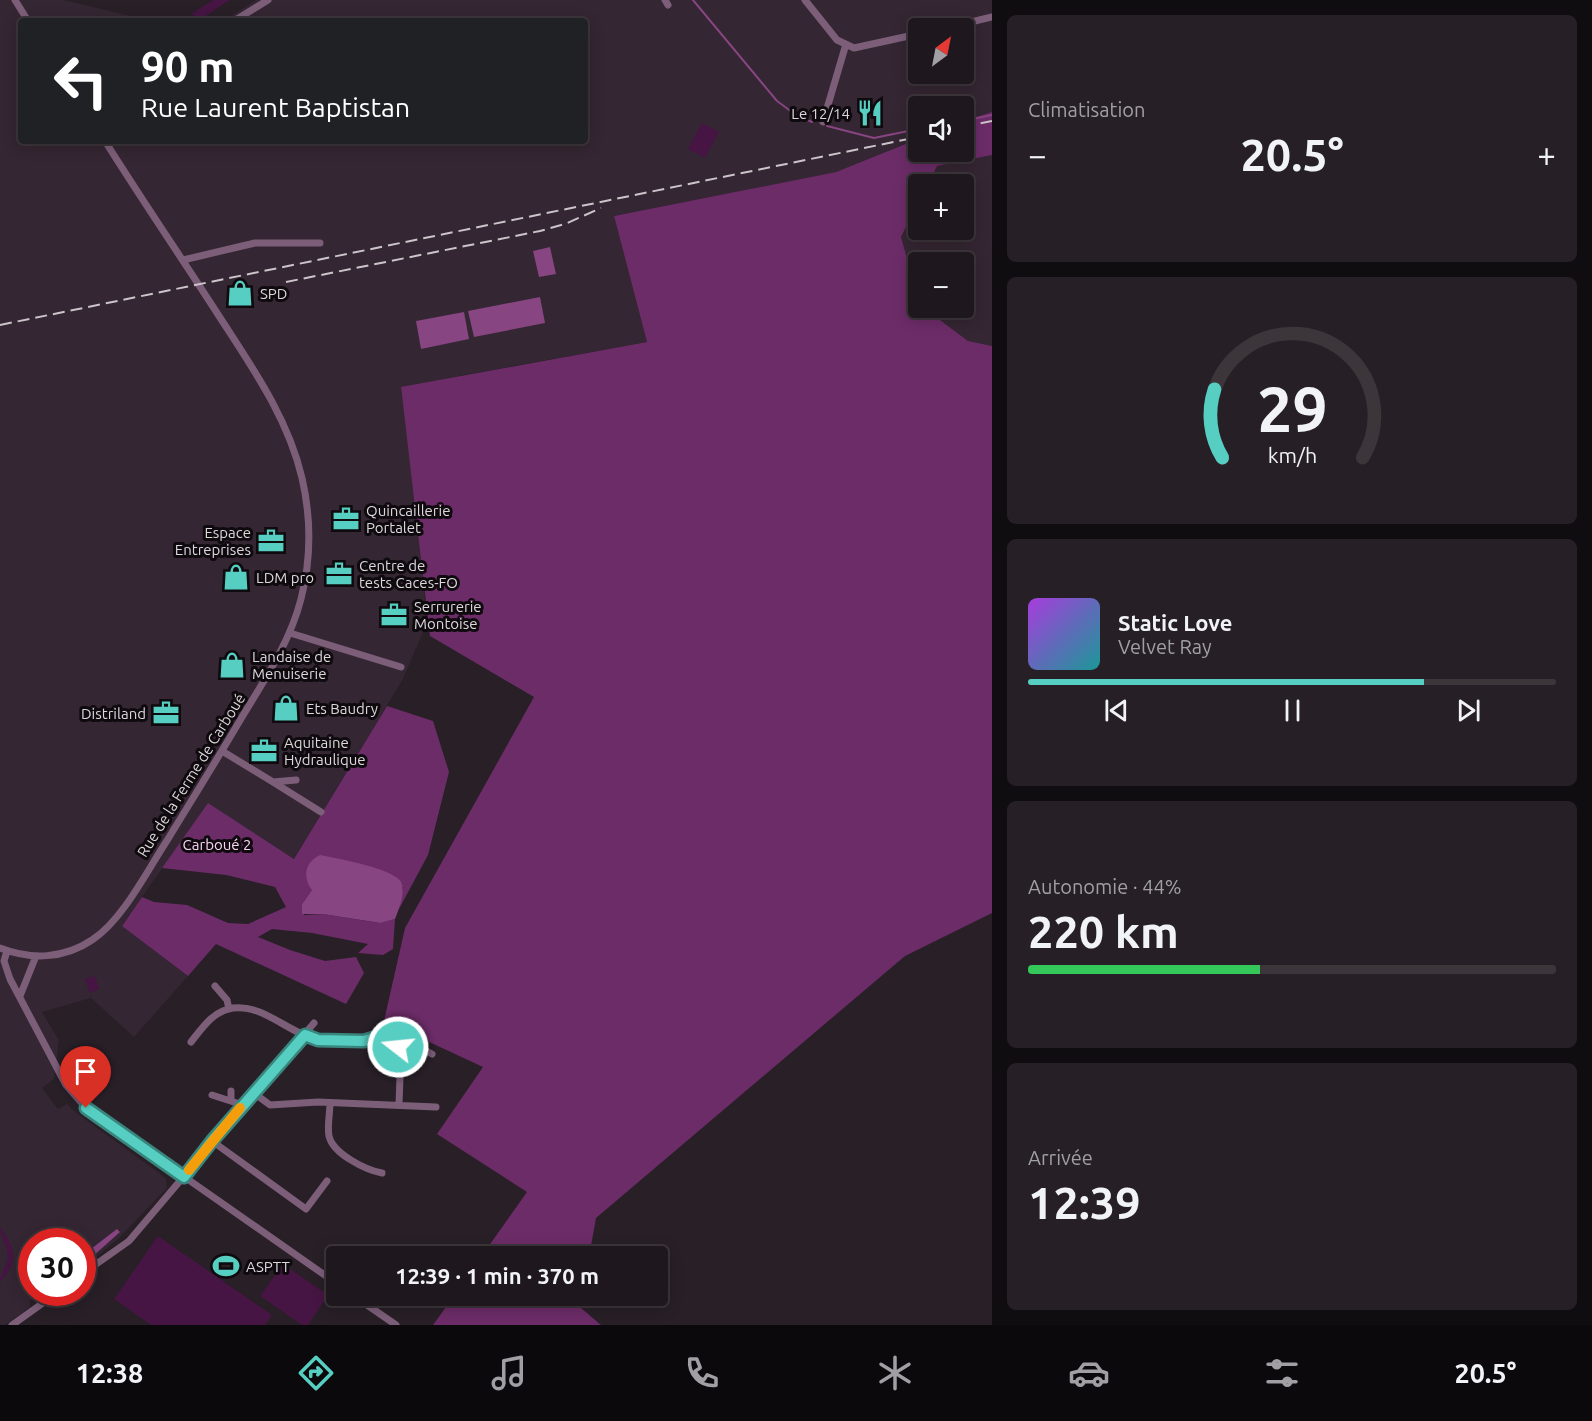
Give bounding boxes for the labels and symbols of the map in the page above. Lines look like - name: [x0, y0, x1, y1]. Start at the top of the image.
- north arrow: [908, 18, 974, 84]
- restaurant icon: Le 12/14: [855, 98, 885, 128]
- place label: Le 12/14: [791, 105, 850, 122]
- shop icon: SPD: [225, 278, 255, 308]
- place label: SPD: [260, 285, 287, 302]
- place label: Quincaillerie Portalet: [366, 502, 450, 536]
- office icon: Quincaillerie Portalet: [331, 504, 361, 534]
- place label: Espace Entreprises: [175, 524, 251, 558]
- office icon: Espace Entreprises: [256, 526, 286, 556]
- place label: Centre de tests Caces-FO: [359, 557, 458, 591]
- office icon: Centre de tests Caces-FO: [324, 559, 354, 589]
- shop icon: LDM pro: [221, 562, 251, 592]
- place label: LDM pro: [256, 569, 314, 586]
- place label: Serrurerie Montoise: [414, 598, 482, 632]
- office icon: Serrurerie Montoise: [379, 600, 409, 630]
- place label: Landaise de Menuiserie: [252, 648, 331, 682]
- shop icon: Landaise de Menuiserie: [217, 650, 247, 680]
- street label: Rue de la Ferme de Carboué: [134, 690, 248, 860]
- shop icon: Ets Baudry: [271, 693, 301, 723]
- office icon: Distriland: [151, 698, 181, 728]
- place label: Ets Baudry: [306, 700, 378, 717]
- place label: Distriland: [81, 705, 146, 722]
- place label: Aquitaine Hydraulique: [284, 734, 366, 768]
- office icon: Aquitaine Hydraulique: [249, 736, 279, 766]
- park label: Carboué 2: [183, 836, 251, 853]
- position arrow: [366, 1015, 430, 1079]
- pin: [60, 1046, 111, 1108]
- speed limit sign: 30: [18, 1228, 96, 1306]
- sports icon: ASPTT: [211, 1251, 241, 1281]
- place label: ASPTT: [246, 1258, 291, 1275]

